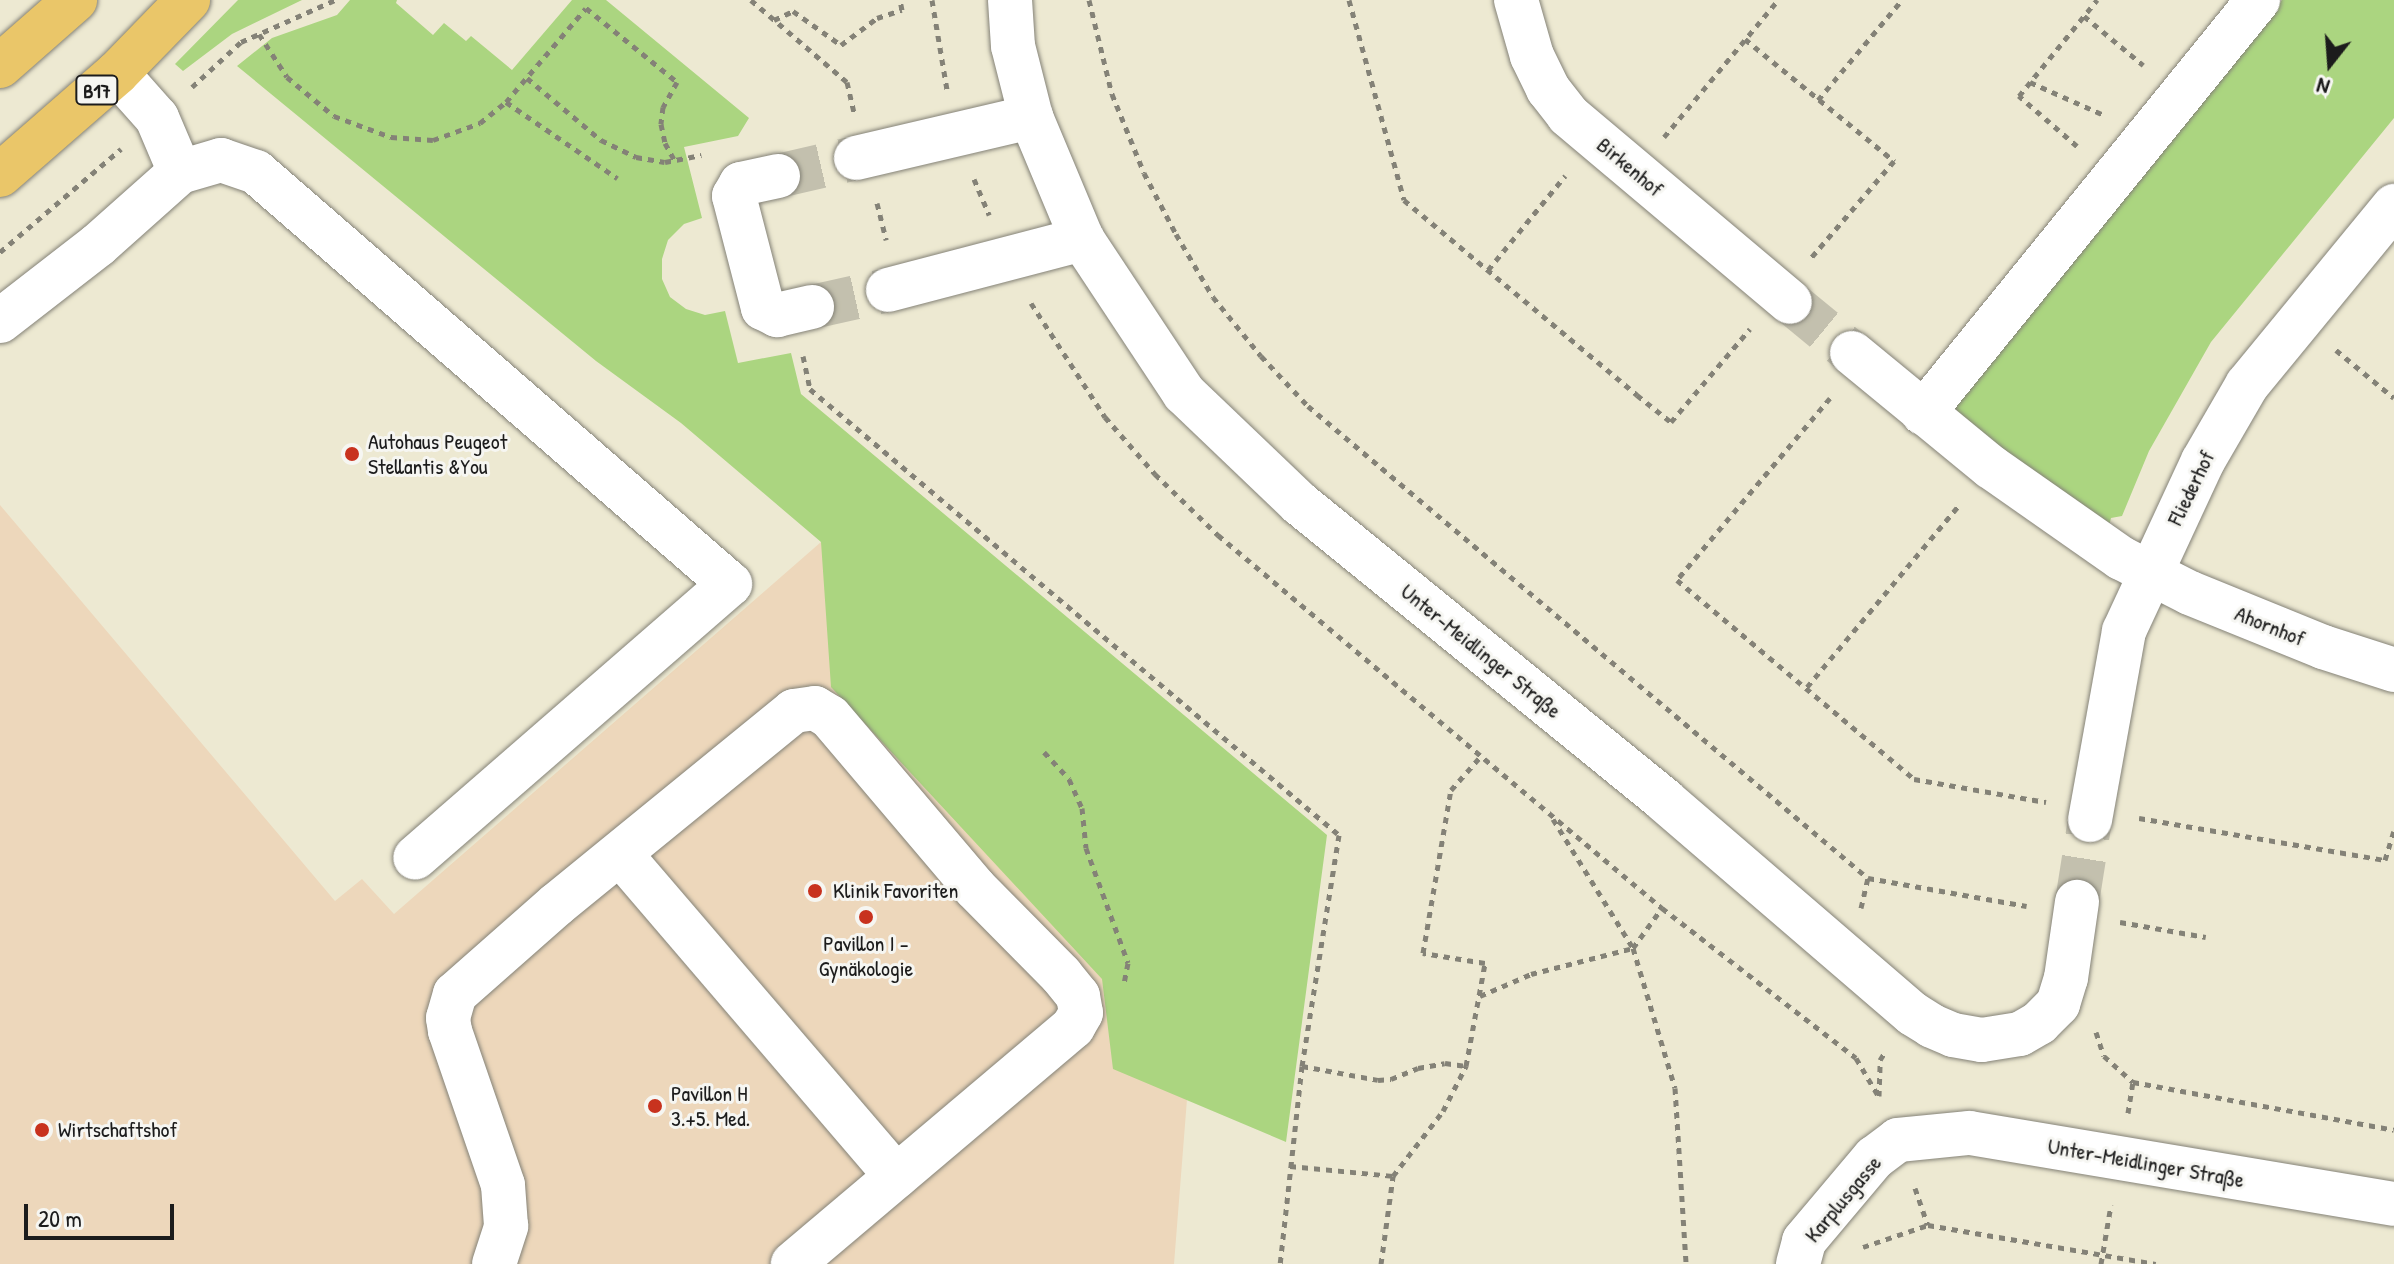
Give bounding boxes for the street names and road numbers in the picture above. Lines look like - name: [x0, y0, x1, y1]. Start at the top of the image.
- road number: B17: [75, 74, 119, 106]
- street label: Birkenhof: [1591, 132, 1669, 202]
- street label: Fliederhof: [2162, 446, 2220, 530]
- street label: Unter-Meidlinger Straße: [1395, 578, 1567, 724]
- street label: Ahornhof: [2231, 600, 2309, 652]
- street label: Unter-Meidlinger Straße: [2046, 1133, 2246, 1193]
- street label: Karplusgasse: [1799, 1150, 1887, 1248]

